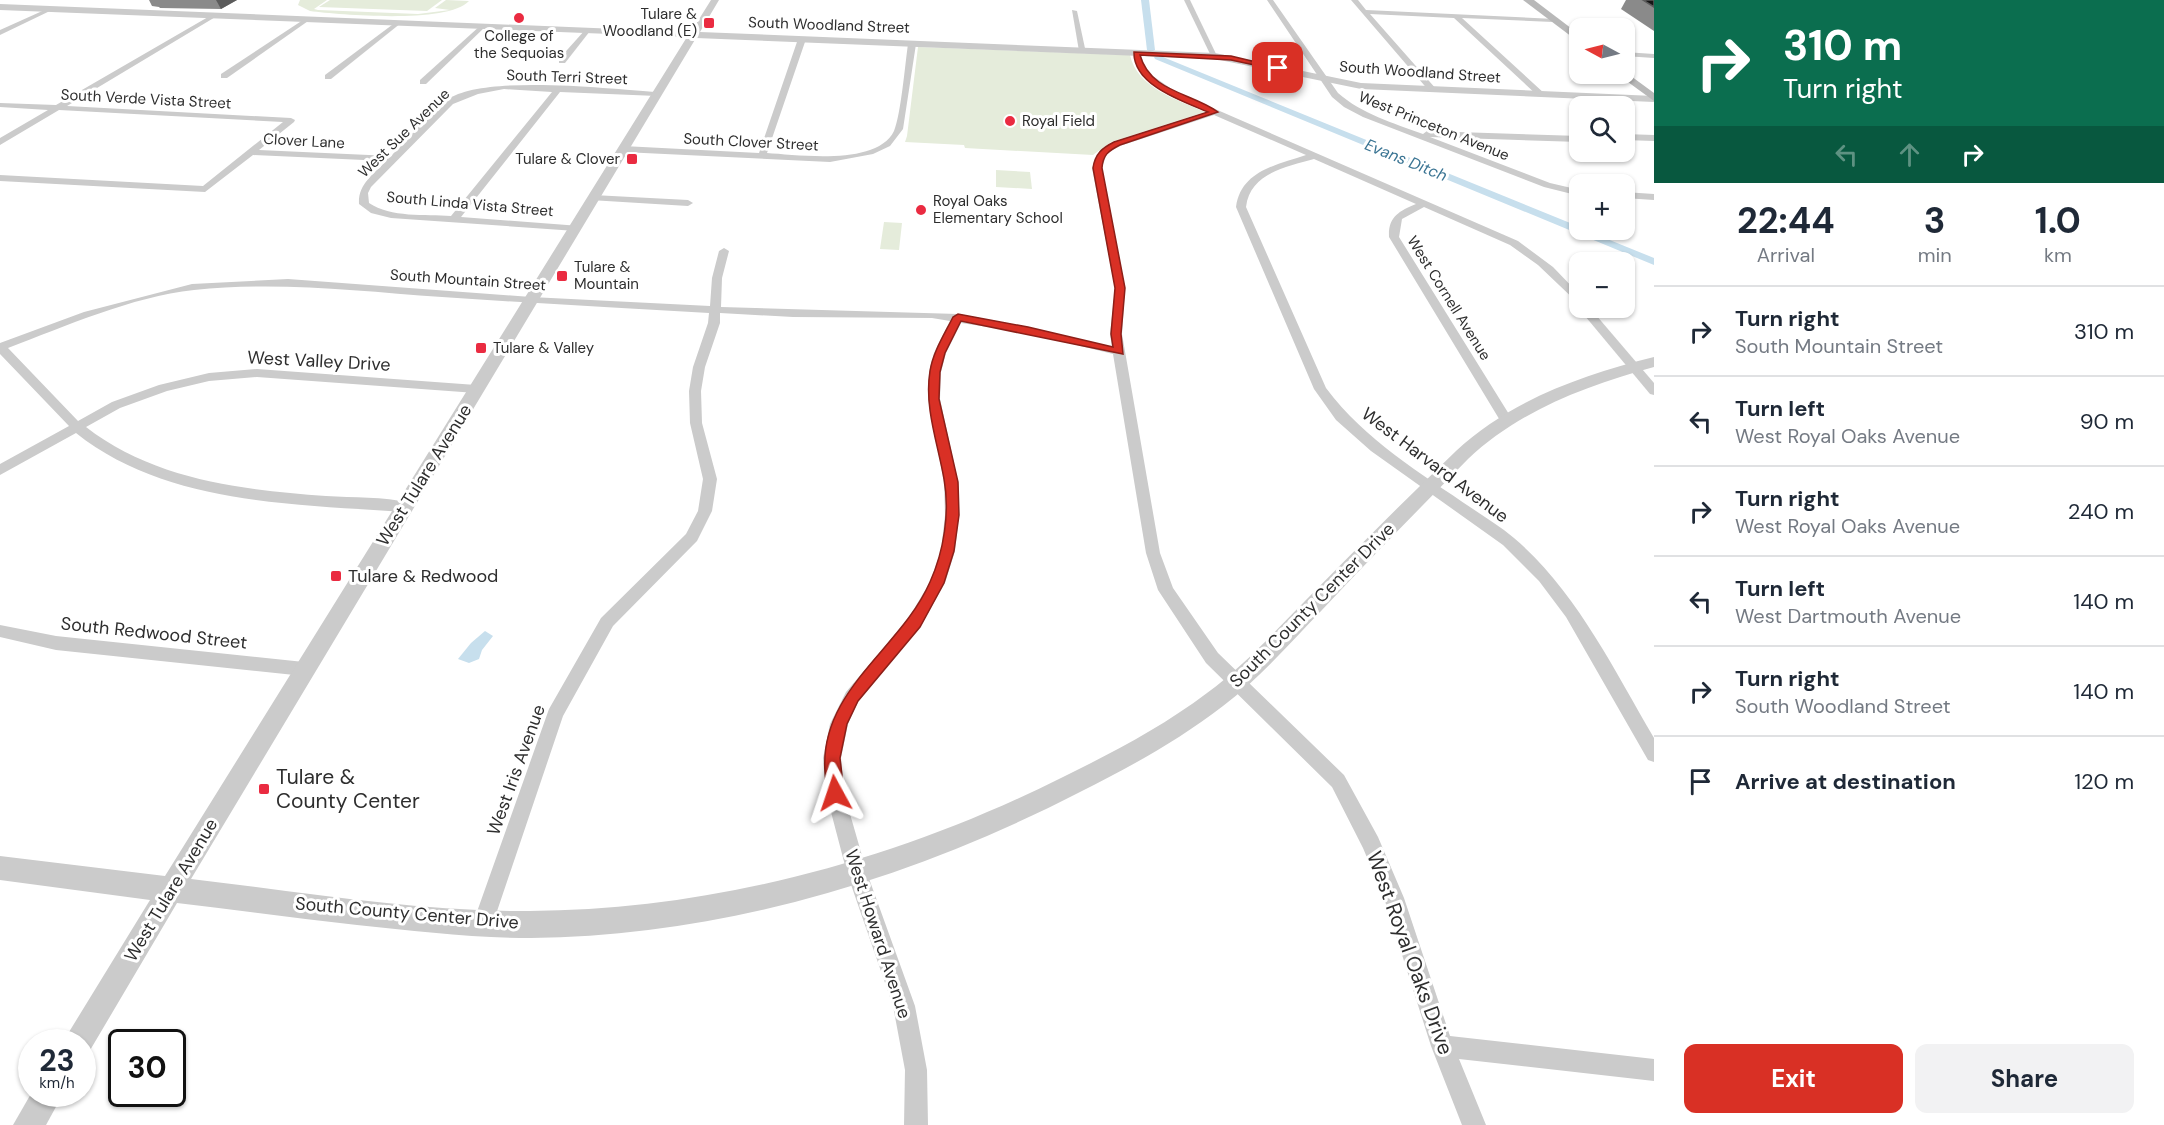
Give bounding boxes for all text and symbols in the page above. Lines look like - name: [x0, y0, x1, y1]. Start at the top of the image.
- place label: Tulare & Woodland (E): [603, 4, 697, 41]
- marker: College of the Sequoias: [512, 11, 526, 25]
- street label: South Woodland Street: [748, 12, 910, 38]
- marker: Tulare & Woodland (E): [702, 16, 716, 30]
- north arrow: [1569, 18, 1635, 84]
- map controls: [1569, 18, 1635, 318]
- text: 310 m: [1783, 18, 1902, 73]
- icon: right: [1684, 24, 1762, 102]
- place label: College of the Sequoias: [474, 26, 564, 63]
- pin: [1252, 42, 1303, 93]
- icon: arrive: [1261, 51, 1294, 84]
- street label: South Woodland Street: [1339, 56, 1501, 88]
- street label: South Terri Street: [506, 65, 628, 89]
- text: Turn right: [1783, 71, 1903, 106]
- street label: West Sue Avenue: [354, 84, 454, 182]
- street label: South Verde Vista Street: [60, 85, 232, 113]
- street label: West Princeton Avenue: [1356, 87, 1512, 165]
- button: search: [1569, 96, 1635, 162]
- place label: Royal Field: [1022, 111, 1095, 131]
- marker: Royal Field: [1003, 114, 1017, 128]
- street label: South Clover Street: [683, 128, 819, 156]
- street label: Clover Lane: [263, 129, 345, 153]
- water label: Evans Ditch: [1362, 134, 1450, 186]
- icon: left: [1830, 138, 1863, 171]
- icon: ahead: [1893, 138, 1926, 171]
- icon: right: [1956, 138, 1989, 171]
- place label: Tulare & Clover: [515, 149, 620, 169]
- marker: Tulare & Clover: [625, 152, 639, 166]
- button: +: [1569, 174, 1635, 240]
- street label: South Linda Vista Street: [386, 187, 555, 221]
- place label: Royal Oaks Elementary School: [933, 191, 1063, 228]
- text: 22:44: [1737, 197, 1835, 244]
- text: 3: [1924, 197, 1946, 244]
- text: 1.0: [2035, 197, 2081, 244]
- marker: Royal Oaks Elementary School: [914, 203, 928, 217]
- street label: West Cornell Avenue: [1403, 232, 1495, 364]
- text: Arrival: [1757, 242, 1815, 268]
- text: min: [1918, 242, 1952, 268]
- text: km: [2044, 242, 2072, 268]
- button: −: [1569, 252, 1635, 318]
- place label: Tulare & Mountain: [574, 257, 639, 294]
- street label: South Mountain Street: [389, 265, 547, 295]
- marker: Tulare & Mountain: [555, 269, 569, 283]
- text: Turn right: [1735, 304, 1840, 333]
- icon: right: [1684, 315, 1717, 348]
- text: 310 m: [2074, 317, 2134, 346]
- text: South Mountain Street: [1735, 333, 1943, 359]
- place label: Tulare & Valley: [493, 338, 595, 358]
- marker: Tulare & Valley: [474, 341, 488, 355]
- street label: West Valley Drive: [247, 345, 391, 377]
- text: Turn left: [1735, 394, 1825, 423]
- street label: West Tulare Avenue: [371, 400, 477, 550]
- street label: West Harvard Avenue: [1357, 402, 1513, 528]
- icon: left: [1684, 405, 1717, 438]
- text: 90 m: [2080, 407, 2134, 436]
- text: West Royal Oaks Avenue: [1735, 423, 1960, 449]
- text: Turn right: [1735, 484, 1840, 513]
- icon: right: [1684, 495, 1717, 528]
- text: 240 m: [2068, 497, 2134, 526]
- text: West Royal Oaks Avenue: [1735, 513, 1960, 539]
- street label: South County Center Drive: [1224, 517, 1400, 693]
- place label: Tulare & Redwood: [348, 564, 498, 588]
- marker: Tulare & Redwood: [329, 569, 343, 583]
- text: Turn left: [1735, 574, 1825, 603]
- icon: left: [1684, 585, 1717, 618]
- text: 140 m: [2073, 587, 2134, 616]
- text: West Dartmouth Avenue: [1735, 603, 1961, 629]
- street label: South Redwood Street: [60, 611, 248, 655]
- text: Turn right: [1735, 664, 1840, 693]
- icon: right: [1684, 675, 1717, 708]
- text: 140 m: [2073, 677, 2134, 706]
- text: South Woodland Street: [1735, 693, 1951, 719]
- street label: West Iris Avenue: [481, 701, 551, 839]
- position arrow: [803, 761, 867, 825]
- place label: Tulare & County Center: [276, 763, 420, 815]
- icon: arrive: [1684, 765, 1717, 798]
- text: Arrive at destination: [1735, 767, 1956, 796]
- text: 120 m: [2074, 767, 2134, 796]
- marker: Tulare & County Center: [257, 782, 271, 796]
- street label: West Tulare Avenue: [119, 814, 223, 966]
- street label: West Howard Avenue: [839, 846, 917, 1022]
- street label: West Royal Oaks Drive: [1360, 847, 1460, 1059]
- street label: South County Center Drive: [294, 891, 520, 935]
- speed limit sign: 30: [108, 1029, 186, 1107]
- text: 23: [39, 1041, 75, 1080]
- button: Exit: [1684, 1044, 1903, 1113]
- button: Share: [1915, 1044, 2134, 1113]
- text: km/h: [39, 1073, 75, 1093]

